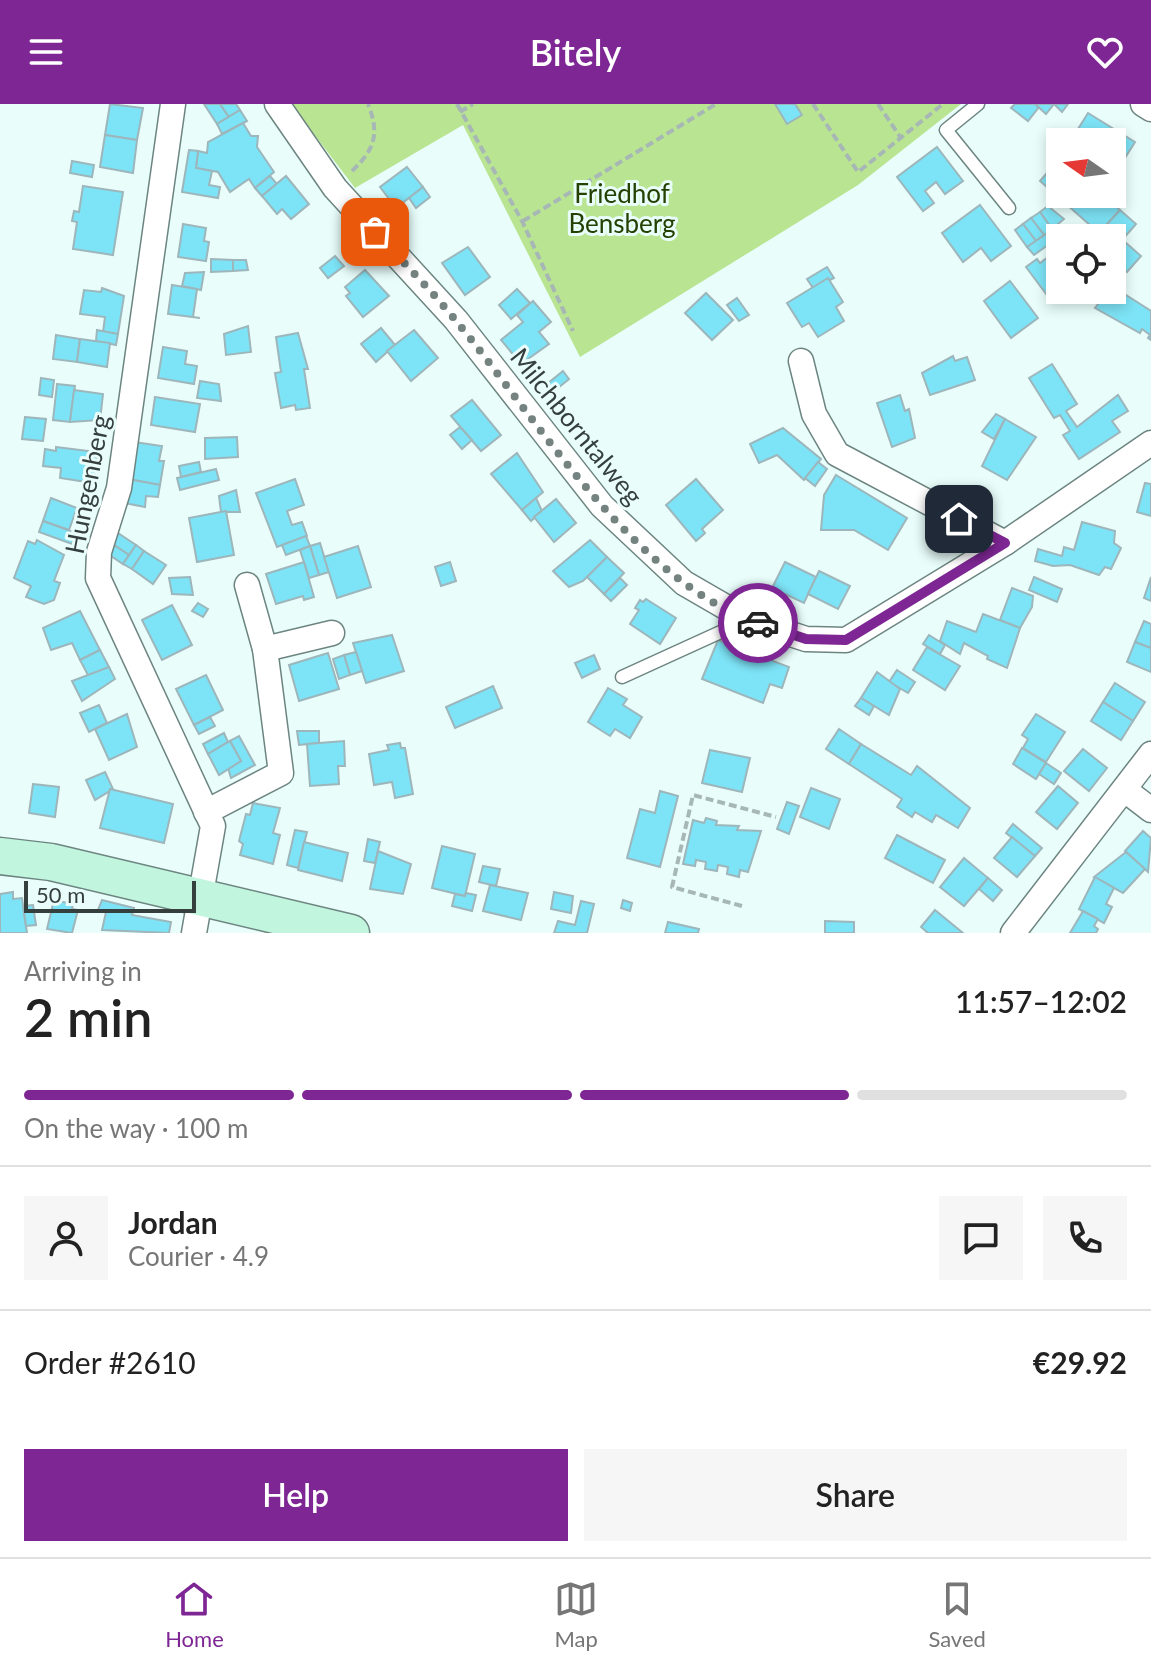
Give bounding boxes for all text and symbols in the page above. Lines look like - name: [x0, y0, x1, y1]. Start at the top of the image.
- icon: menu: [24, 30, 68, 74]
- text: Bitely: [530, 30, 621, 74]
- icon: heart: [1083, 30, 1127, 74]
- north arrow: [1046, 128, 1126, 208]
- map controls: [1046, 128, 1126, 304]
- park label: Friedhof Bensberg: [568, 177, 676, 239]
- pin: [341, 198, 409, 266]
- icon: bag: [353, 210, 397, 254]
- button: locate: [1046, 224, 1126, 304]
- street label: Milchborntalweg: [504, 341, 650, 511]
- street label: Hungenberg: [58, 412, 116, 556]
- pin: [925, 485, 993, 553]
- icon: home: [937, 497, 981, 541]
- courier: [718, 583, 798, 663]
- icon: car: [736, 601, 780, 645]
- scale bar: [24, 877, 196, 913]
- text: 50 m: [36, 881, 85, 908]
- text: Arriving in: [24, 955, 142, 987]
- text: 11:57–12:02: [955, 983, 1127, 1019]
- text: 2 min: [24, 986, 152, 1048]
- text: On the way · 100 m: [24, 1112, 248, 1144]
- button: person: [24, 1196, 108, 1280]
- button: chat: [939, 1196, 1023, 1280]
- button: phone: [1043, 1196, 1127, 1280]
- text: Jordan: [128, 1204, 218, 1240]
- text: Courier · 4.9: [128, 1240, 269, 1272]
- text: Order #2610: [24, 1344, 196, 1380]
- text: €29.92: [1033, 1344, 1127, 1380]
- button: Help: [24, 1449, 568, 1541]
- button: Share: [584, 1449, 1127, 1541]
- tab: Home: [165, 1577, 224, 1652]
- tab: Map: [554, 1577, 598, 1652]
- tab: Saved: [928, 1577, 986, 1652]

